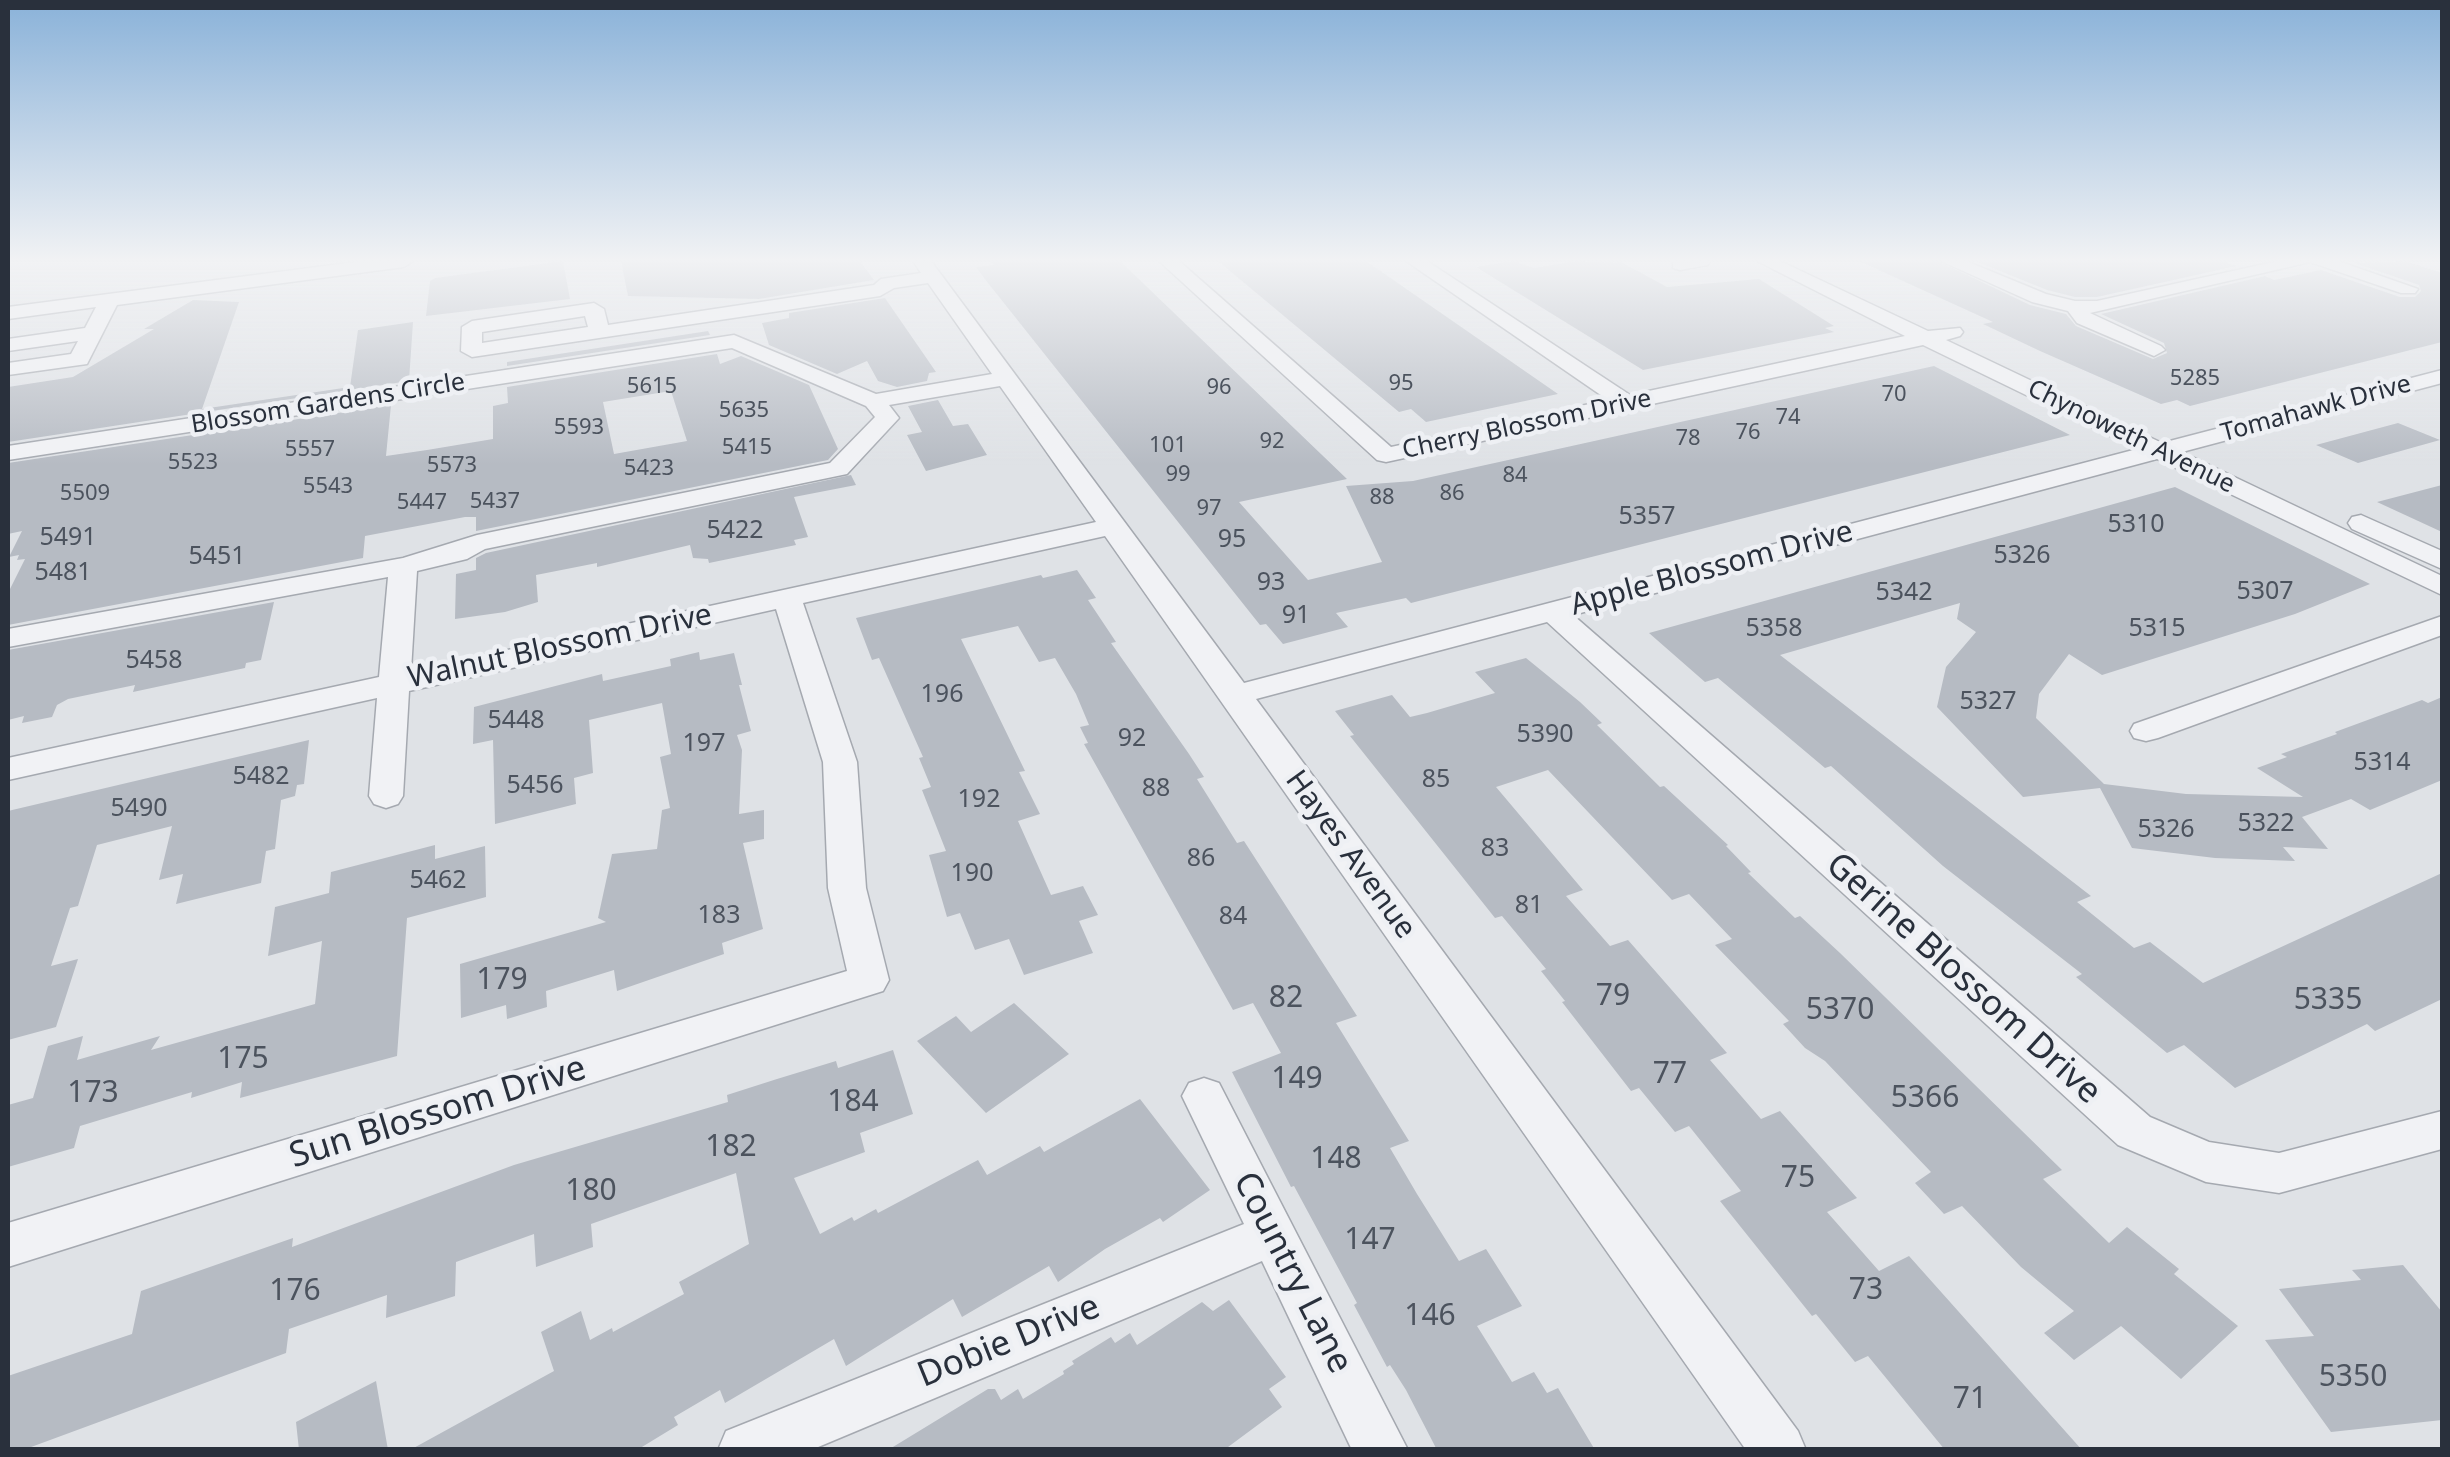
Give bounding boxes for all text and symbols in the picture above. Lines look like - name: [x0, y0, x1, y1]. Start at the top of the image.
- house number: 5285: [2170, 366, 2220, 392]
- street label: Blossom Gardens Circle: [189, 368, 467, 440]
- street label: Tomahawk Drive: [2218, 369, 2414, 449]
- house number: 95: [1388, 371, 1414, 397]
- house number: 5615: [627, 374, 677, 400]
- street label: Chynoweth Avenue: [2023, 374, 2239, 500]
- house number: 96: [1206, 375, 1232, 401]
- house number: 70: [1881, 382, 1907, 408]
- street label: Cherry Blossom Drive: [1400, 384, 1654, 466]
- house number: 5635: [719, 398, 769, 424]
- house number: 74: [1775, 405, 1801, 431]
- house number: 5593: [554, 415, 604, 441]
- house number: 76: [1735, 420, 1761, 446]
- house number: 78: [1675, 426, 1701, 452]
- house number: 92: [1259, 429, 1285, 455]
- house number: 101: [1149, 433, 1187, 459]
- house number: 5415: [722, 435, 772, 461]
- house number: 5557: [285, 437, 335, 463]
- house number: 5523: [168, 450, 218, 476]
- house number: 5573: [427, 453, 477, 479]
- house number: 5423: [624, 456, 674, 482]
- house number: 99: [1165, 462, 1191, 488]
- house number: 84: [1502, 463, 1528, 489]
- house number: 5543: [303, 474, 353, 500]
- house number: 5509: [60, 481, 110, 507]
- house number: 86: [1439, 481, 1465, 507]
- house number: 88: [1369, 485, 1395, 511]
- house number: 5437: [470, 489, 520, 515]
- house number: 5447: [397, 490, 447, 516]
- house number: 97: [1196, 496, 1222, 522]
- house number: 5357: [1618, 502, 1676, 532]
- house number: 5310: [2107, 510, 2165, 540]
- street label: Apple Blossom Drive: [1567, 514, 1857, 624]
- house number: 5422: [706, 516, 764, 546]
- house number: 5491: [39, 523, 97, 553]
- house number: 95: [1218, 525, 1246, 555]
- house number: 5326: [1993, 541, 2051, 571]
- house number: 5451: [188, 542, 246, 572]
- house number: 5481: [34, 558, 92, 588]
- house number: 93: [1257, 568, 1285, 598]
- house number: 5307: [2236, 577, 2294, 607]
- house number: 5342: [1875, 578, 1933, 608]
- street label: Walnut Blossom Drive: [405, 597, 715, 697]
- house number: 91: [1282, 601, 1310, 631]
- house number: 5358: [1745, 614, 1803, 644]
- house number: 5315: [2128, 614, 2186, 644]
- house number: 5458: [125, 646, 183, 676]
- house number: 196: [921, 680, 963, 710]
- house number: 5327: [1959, 687, 2017, 717]
- house number: 5448: [487, 706, 545, 736]
- house number: 5390: [1516, 720, 1574, 750]
- house number: 92: [1118, 724, 1146, 754]
- house number: 197: [683, 729, 725, 759]
- house number: 5314: [2353, 748, 2411, 778]
- house number: 5482: [232, 762, 290, 792]
- street label: Hayes Avenue: [1277, 764, 1423, 946]
- house number: 85: [1422, 765, 1450, 795]
- house number: 5456: [506, 771, 564, 801]
- house number: 88: [1142, 774, 1170, 804]
- house number: 192: [958, 785, 1000, 815]
- house number: 5490: [110, 794, 168, 824]
- house number: 5322: [2237, 809, 2295, 839]
- house number: 5326: [2137, 815, 2195, 845]
- house number: 83: [1481, 834, 1509, 864]
- house number: 86: [1187, 844, 1215, 874]
- street label: Gerine Blossom Drive: [1817, 845, 2109, 1113]
- house number: 190: [951, 859, 993, 889]
- house number: 5462: [409, 866, 467, 896]
- house number: 81: [1515, 891, 1543, 921]
- house number: 183: [698, 901, 740, 931]
- house number: 84: [1219, 902, 1247, 932]
- house number: 179: [476, 962, 528, 998]
- house number: 79: [1596, 978, 1630, 1014]
- house number: 82: [1269, 980, 1303, 1016]
- house number: 5335: [2294, 982, 2362, 1018]
- house number: 5370: [1806, 992, 1874, 1028]
- house number: 175: [217, 1041, 269, 1077]
- street label: Sun Blossom Drive: [285, 1048, 591, 1178]
- house number: 77: [1653, 1056, 1687, 1092]
- house number: 149: [1271, 1061, 1323, 1097]
- house number: 173: [67, 1075, 119, 1111]
- house number: 5366: [1891, 1080, 1959, 1116]
- house number: 184: [827, 1084, 879, 1120]
- house number: 182: [705, 1129, 757, 1165]
- house number: 148: [1310, 1141, 1362, 1177]
- house number: 75: [1781, 1160, 1815, 1196]
- street label: Country Lane: [1223, 1165, 1361, 1381]
- house number: 180: [565, 1173, 617, 1209]
- house number: 147: [1344, 1222, 1396, 1258]
- house number: 73: [1849, 1272, 1883, 1308]
- house number: 176: [269, 1273, 321, 1309]
- street label: Dobie Drive: [912, 1286, 1106, 1398]
- house number: 146: [1404, 1298, 1456, 1334]
- house number: 5350: [2319, 1359, 2387, 1395]
- house number: 71: [1953, 1381, 1987, 1417]

